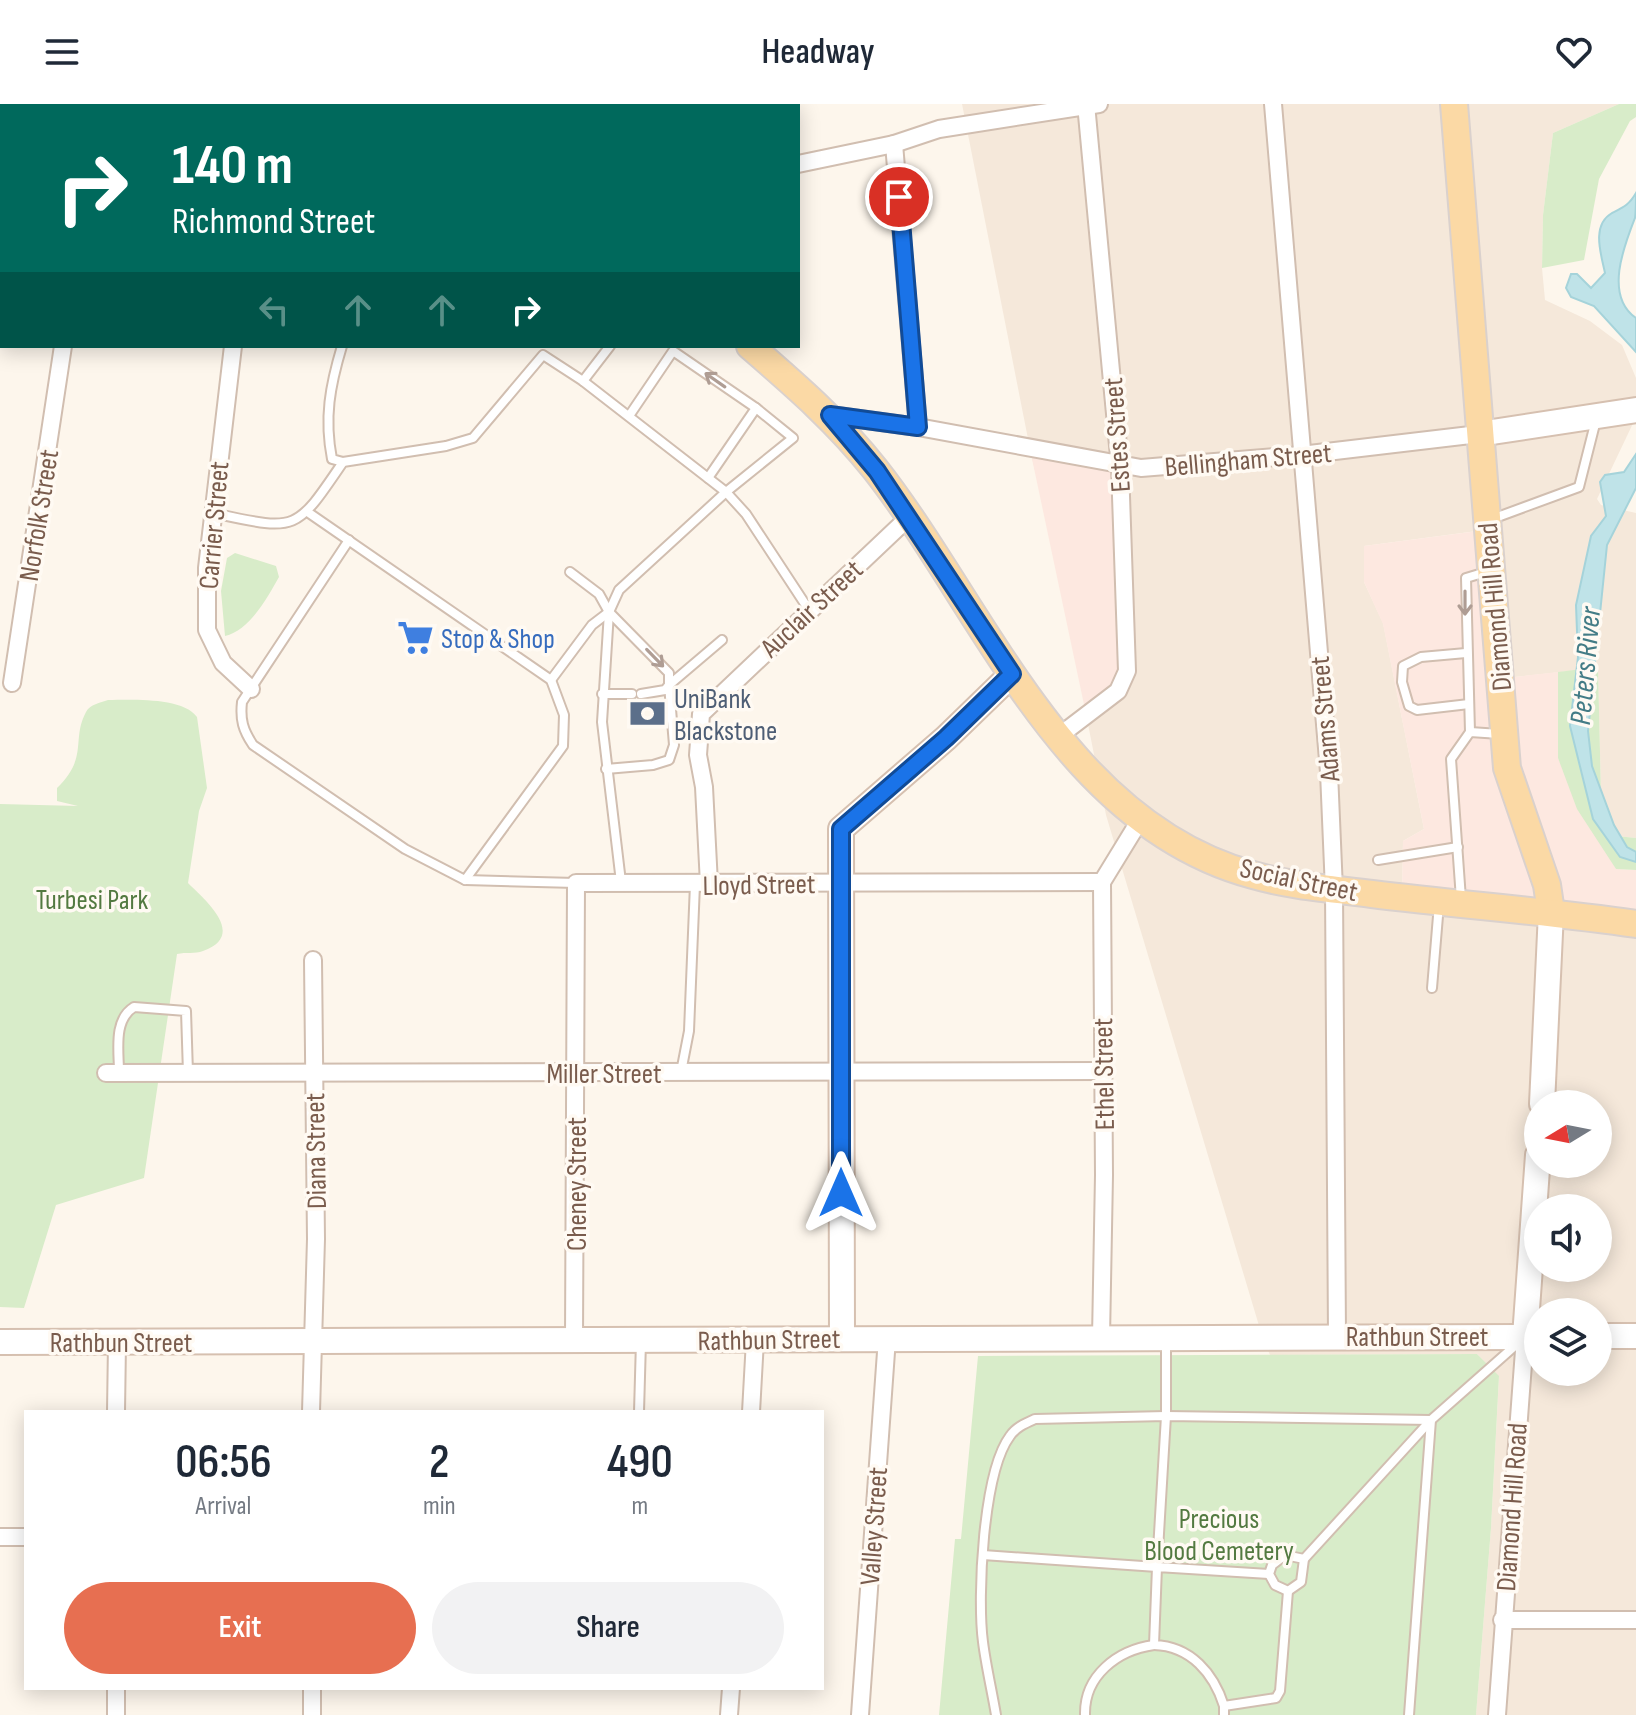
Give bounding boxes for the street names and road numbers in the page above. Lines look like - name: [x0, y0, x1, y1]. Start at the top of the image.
- street label: Estes Street: [1097, 377, 1138, 493]
- street label: Bellingham Street: [1163, 437, 1333, 484]
- street label: Norfolk Street: [13, 447, 66, 583]
- street label: Carrier Street: [192, 460, 237, 590]
- street label: Diamond Hill Road: [1472, 522, 1519, 692]
- street label: Auclair Street: [753, 553, 870, 665]
- street label: Adams Street: [1304, 655, 1347, 784]
- street label: Social Street: [1237, 852, 1361, 909]
- street label: Lloyd Street: [702, 868, 816, 903]
- street label: Ethel Street: [1087, 1018, 1122, 1130]
- street label: Miller Street: [546, 1058, 662, 1091]
- street label: Diana Street: [299, 1093, 334, 1209]
- street label: Cheney Street: [561, 1117, 594, 1251]
- street label: Rathbun Street: [1346, 1321, 1488, 1354]
- street label: Rathbun Street: [697, 1323, 841, 1358]
- street label: Rathbun Street: [50, 1327, 192, 1360]
- street label: Diamond Hill Road: [1490, 1422, 1535, 1592]
- street label: Valley Street: [854, 1466, 895, 1586]

